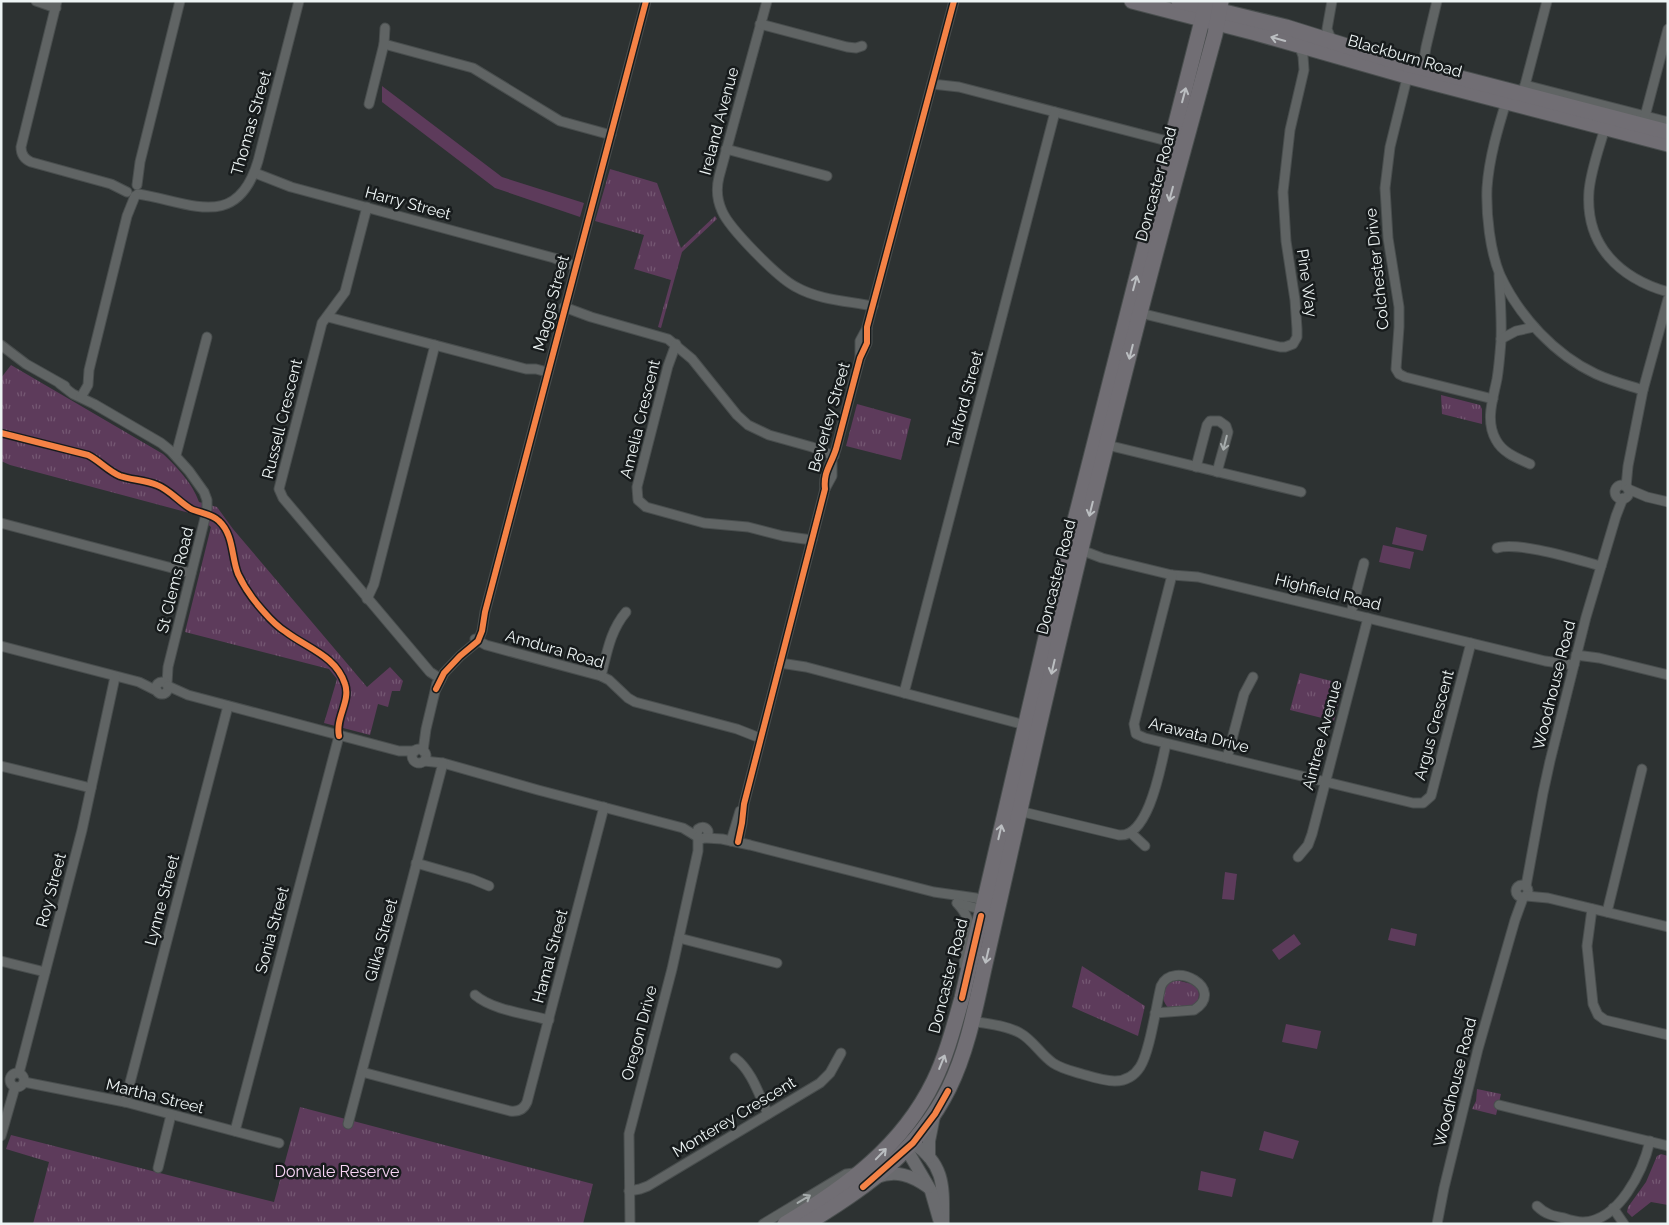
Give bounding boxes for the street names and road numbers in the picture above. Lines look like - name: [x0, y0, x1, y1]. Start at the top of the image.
- street label: Blackburn Road: [1346, 31, 1464, 81]
- street label: Ireland Avenue: [695, 65, 743, 177]
- street label: Thomas Street: [227, 68, 275, 178]
- street label: Doncaster Road: [1132, 125, 1180, 243]
- street label: Harry Street: [363, 182, 454, 224]
- street label: Colchester Drive: [1361, 207, 1393, 331]
- street label: Pine Way: [1293, 248, 1321, 319]
- street label: Maggs Street: [529, 252, 573, 353]
- street label: Talford Street: [943, 348, 987, 450]
- street label: Russell Crescent: [258, 356, 306, 481]
- street label: Amelia Crescent: [616, 357, 664, 480]
- street label: Beverley Street: [804, 359, 854, 474]
- street label: Doncaster Road: [1033, 517, 1079, 636]
- street label: St Clems Road: [153, 525, 197, 635]
- street label: Highfield Road: [1273, 570, 1383, 614]
- street label: Woodhouse Road: [1529, 618, 1579, 752]
- street label: Amdura Road: [503, 626, 607, 672]
- street label: Argus Crescent: [1410, 667, 1458, 782]
- street label: Aintree Avenue: [1298, 678, 1346, 792]
- street label: Arawata Drive: [1147, 713, 1251, 757]
- street label: Roy Street: [32, 850, 70, 929]
- street label: Lynne Street: [141, 852, 183, 947]
- street label: Sonia Street: [251, 884, 293, 976]
- street label: Glika Street: [361, 896, 401, 983]
- street label: Hamal Street: [528, 906, 572, 1005]
- street label: Doncaster Road: [925, 916, 971, 1035]
- street label: Oregon Drive: [617, 983, 661, 1083]
- street label: Woodhouse Road: [1430, 1015, 1480, 1149]
- street label: Monterey Crescent: [669, 1072, 800, 1161]
- street label: Martha Street: [104, 1075, 206, 1117]

